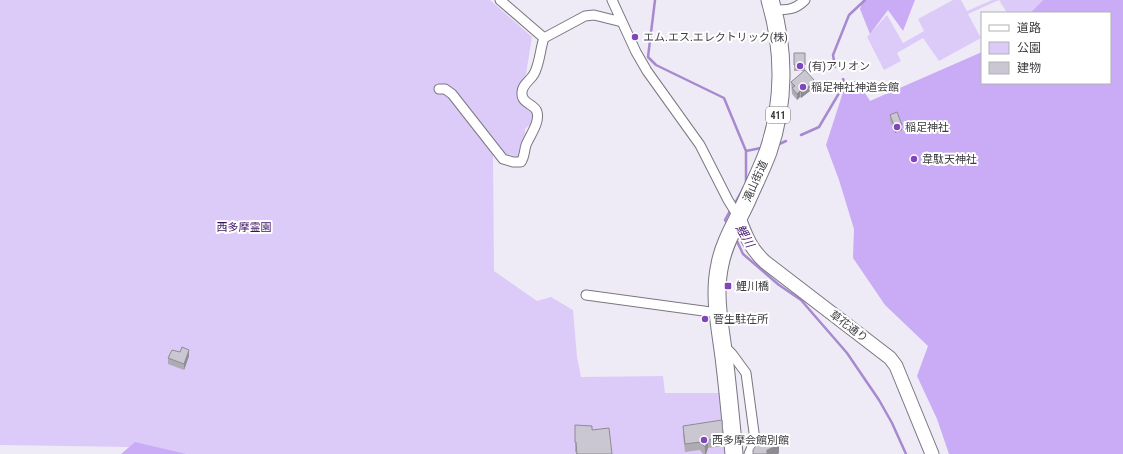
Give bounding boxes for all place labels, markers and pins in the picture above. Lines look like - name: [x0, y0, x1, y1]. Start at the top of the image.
- place label: エム.エス.エレクトリック(株): [643, 31, 788, 44]
- marker: エム.エス.エレクトリック(株): [630, 32, 640, 42]
- place label: (有)アリオン: [808, 60, 870, 73]
- marker: (有)アリオン: [795, 61, 805, 71]
- place label: 稲足神社神道会館: [811, 81, 899, 94]
- marker: 稲足神社神道会館: [798, 82, 808, 92]
- place label: 稲足神社: [905, 121, 949, 134]
- marker: 稲足神社: [892, 122, 902, 132]
- place label: 韋駄天神社: [922, 153, 977, 166]
- marker: 韋駄天神社: [909, 154, 919, 164]
- place label: 鯉川橋: [736, 280, 769, 293]
- marker: 鯉川橋: [723, 281, 733, 291]
- place label: 菅生駐在所: [713, 313, 769, 326]
- marker: 菅生駐在所: [700, 314, 710, 324]
- place label: 西多摩会館別館: [712, 434, 789, 447]
- marker: 西多摩会館別館: [699, 435, 709, 445]

